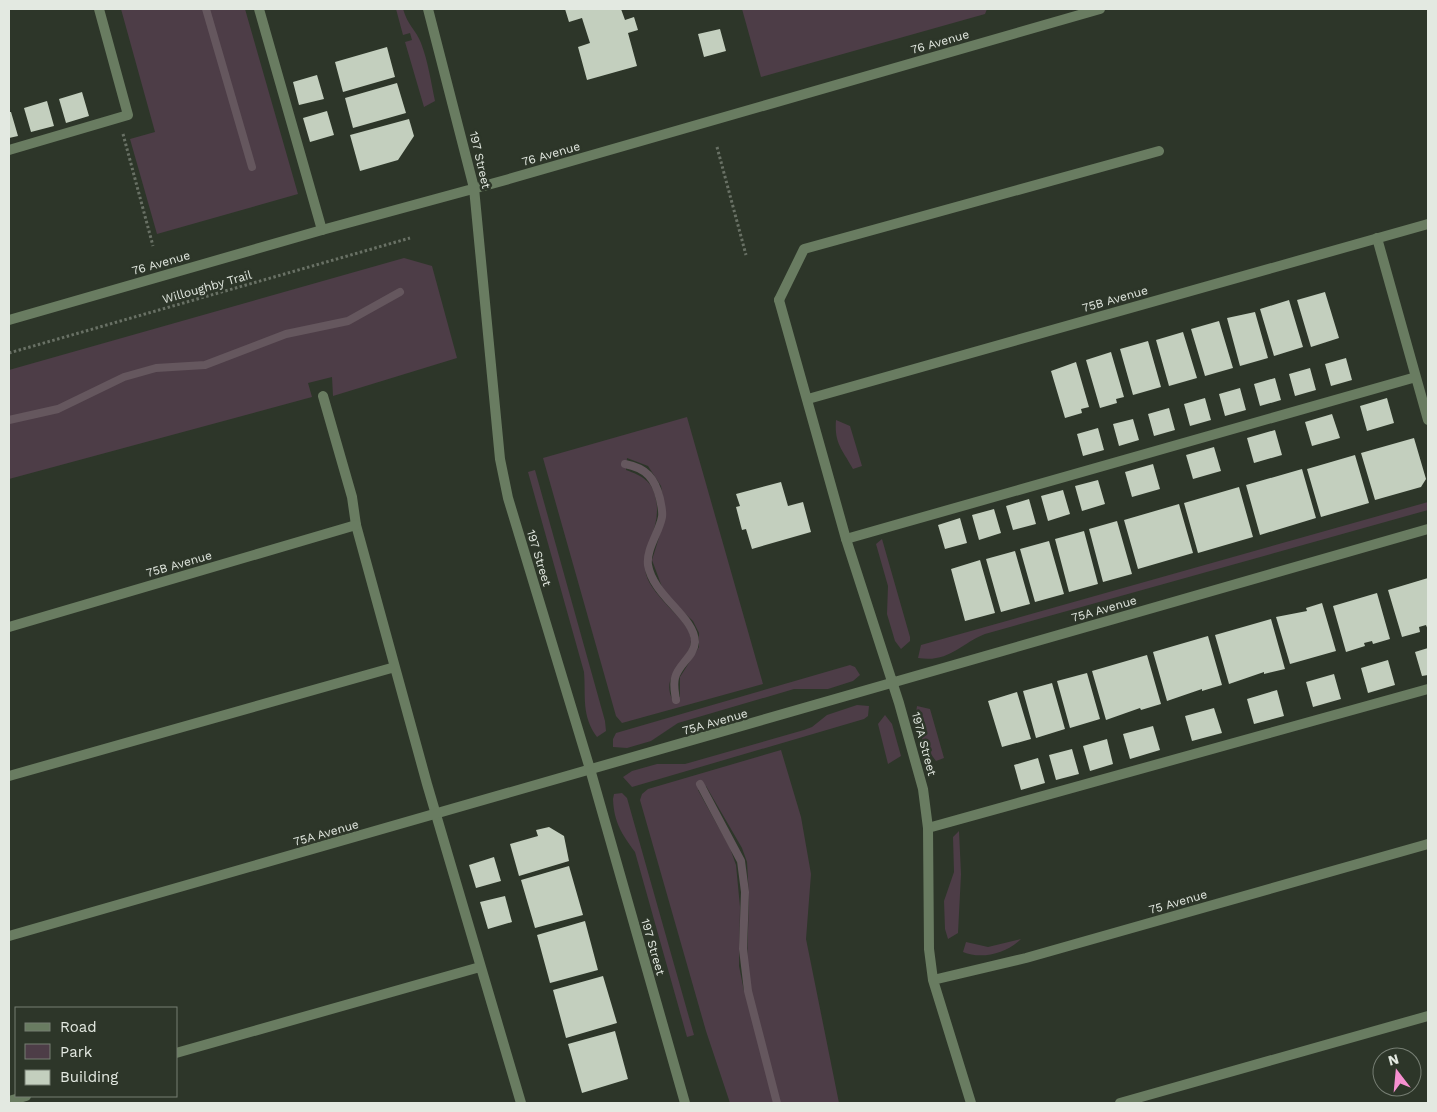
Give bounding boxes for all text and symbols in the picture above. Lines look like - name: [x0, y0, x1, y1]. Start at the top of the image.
- street label: 76 Avenue: [909, 27, 971, 57]
- street label: 197 Street: [467, 130, 493, 190]
- street label: 76 Avenue: [520, 139, 582, 169]
- street label: 76 Avenue: [130, 248, 192, 278]
- street label: Willoughby Trail: [161, 267, 254, 306]
- street label: 75B Avenue: [1081, 283, 1149, 315]
- street label: 197 Street: [524, 528, 554, 588]
- street label: 75B Avenue: [145, 548, 213, 580]
- street label: 75A Avenue: [1070, 593, 1138, 625]
- street label: 75A Avenue: [681, 706, 749, 738]
- street label: 197A Street: [909, 711, 939, 777]
- street label: 75A Avenue: [292, 817, 360, 849]
- street label: 75 Avenue: [1147, 887, 1209, 917]
- street label: 197 Street: [638, 917, 668, 977]
- legend: [15, 1007, 178, 1097]
- text: Road: [60, 1018, 97, 1036]
- text: Park: [60, 1043, 93, 1061]
- north arrow: [1372, 1047, 1422, 1097]
- text: N: [1386, 1050, 1401, 1069]
- text: Building: [60, 1068, 118, 1086]

